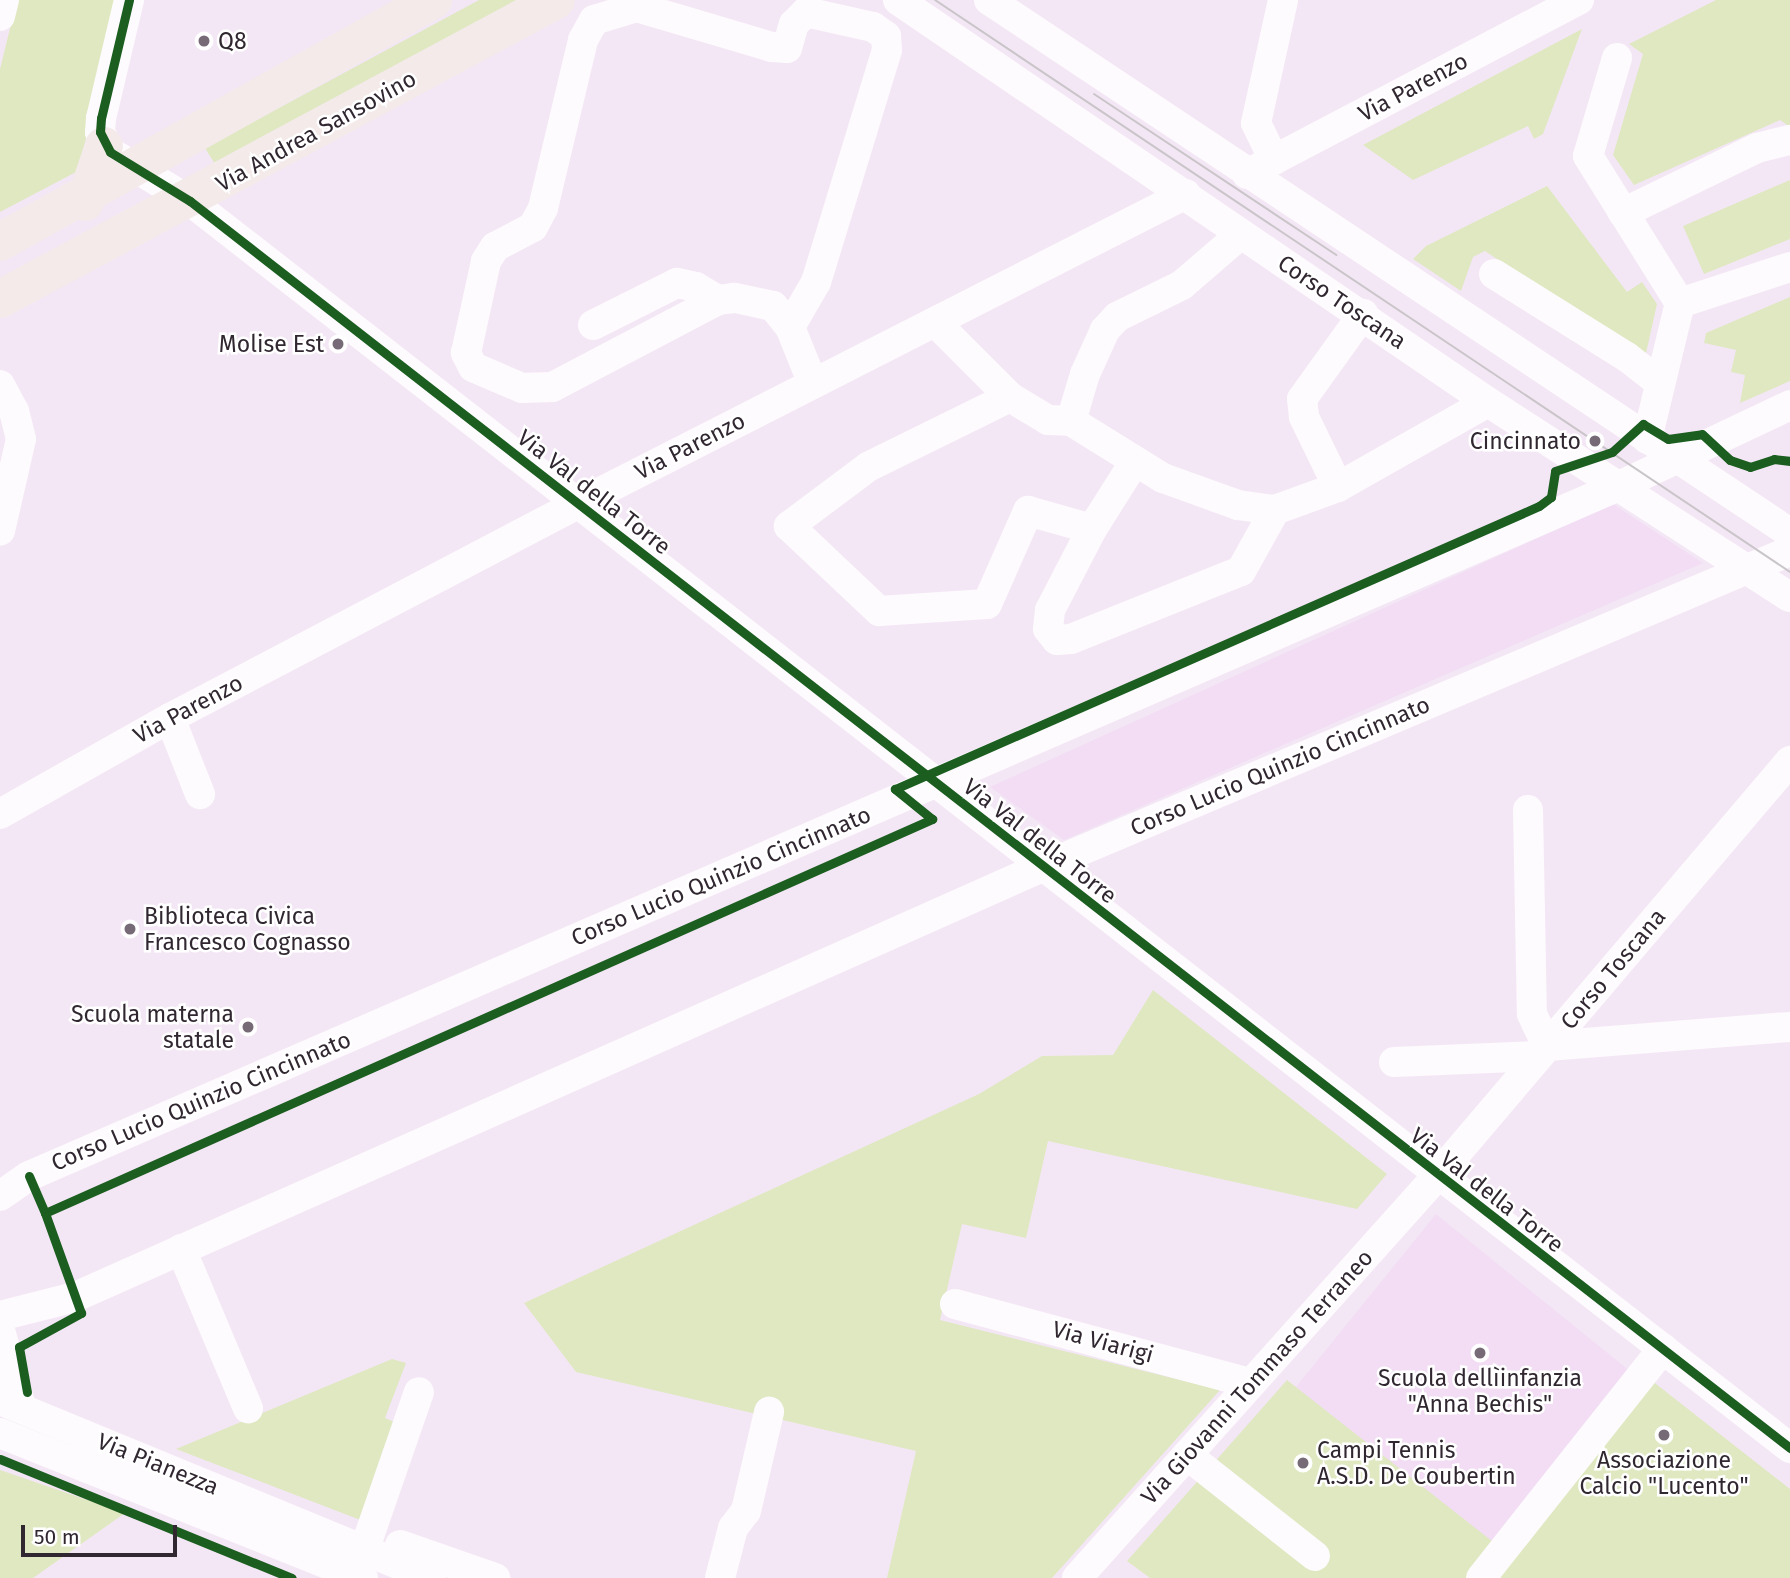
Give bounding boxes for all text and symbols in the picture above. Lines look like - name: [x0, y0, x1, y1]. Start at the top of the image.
- place label: Q8: [218, 27, 247, 55]
- marker: Q8: [196, 33, 212, 49]
- street label: Via Parenzo: [1354, 47, 1472, 127]
- street label: Via Andrea Sansovino: [211, 64, 421, 198]
- street label: Corso Toscana: [1273, 249, 1411, 355]
- place label: Molise Est: [219, 330, 324, 358]
- marker: Molise Est: [330, 336, 346, 352]
- street label: Via Parenzo: [630, 406, 750, 486]
- street label: Via Val della Torre: [512, 424, 676, 560]
- place label: Cincinnato: [1470, 427, 1581, 455]
- marker: Cincinnato: [1587, 433, 1603, 449]
- street label: Via Parenzo: [129, 669, 247, 749]
- street label: Corso Lucio Quinzio Cincinnato: [1126, 690, 1434, 842]
- street label: Via Val della Torre: [958, 773, 1122, 909]
- street label: Corso Lucio Quinzio Cincinnato: [567, 800, 875, 952]
- place label: Biblioteca Civica Francesco Cognasso: [144, 902, 351, 956]
- street label: Corso Toscana: [1555, 903, 1671, 1035]
- marker: Biblioteca Civica Francesco Cognasso: [122, 921, 138, 937]
- place label: Scuola materna statale: [71, 1000, 234, 1054]
- marker: Scuola materna statale: [240, 1019, 256, 1035]
- street label: Corso Lucio Quinzio Cincinnato: [47, 1025, 355, 1177]
- street label: Via Val della Torre: [1405, 1122, 1569, 1258]
- street label: Via Giovanni Tommaso Terraneo: [1135, 1244, 1379, 1510]
- street label: Via Viarigi: [1049, 1315, 1157, 1369]
- marker: Scuola dellìinfanzia "Anna Bechis": [1472, 1345, 1488, 1361]
- place label: Scuola dellìinfanzia "Anna Bechis": [1378, 1364, 1582, 1418]
- street label: Via Pianezza: [93, 1427, 223, 1501]
- marker: Associazione Calcio "Lucento": [1656, 1427, 1672, 1443]
- place label: Campi Tennis A.S.D. De Coubertin: [1317, 1436, 1516, 1490]
- place label: Associazione Calcio "Lucento": [1579, 1446, 1749, 1500]
- marker: Campi Tennis A.S.D. De Coubertin: [1295, 1455, 1311, 1471]
- scale bar: [24, 1512, 180, 1556]
- text: 50 m: [34, 1524, 80, 1550]

